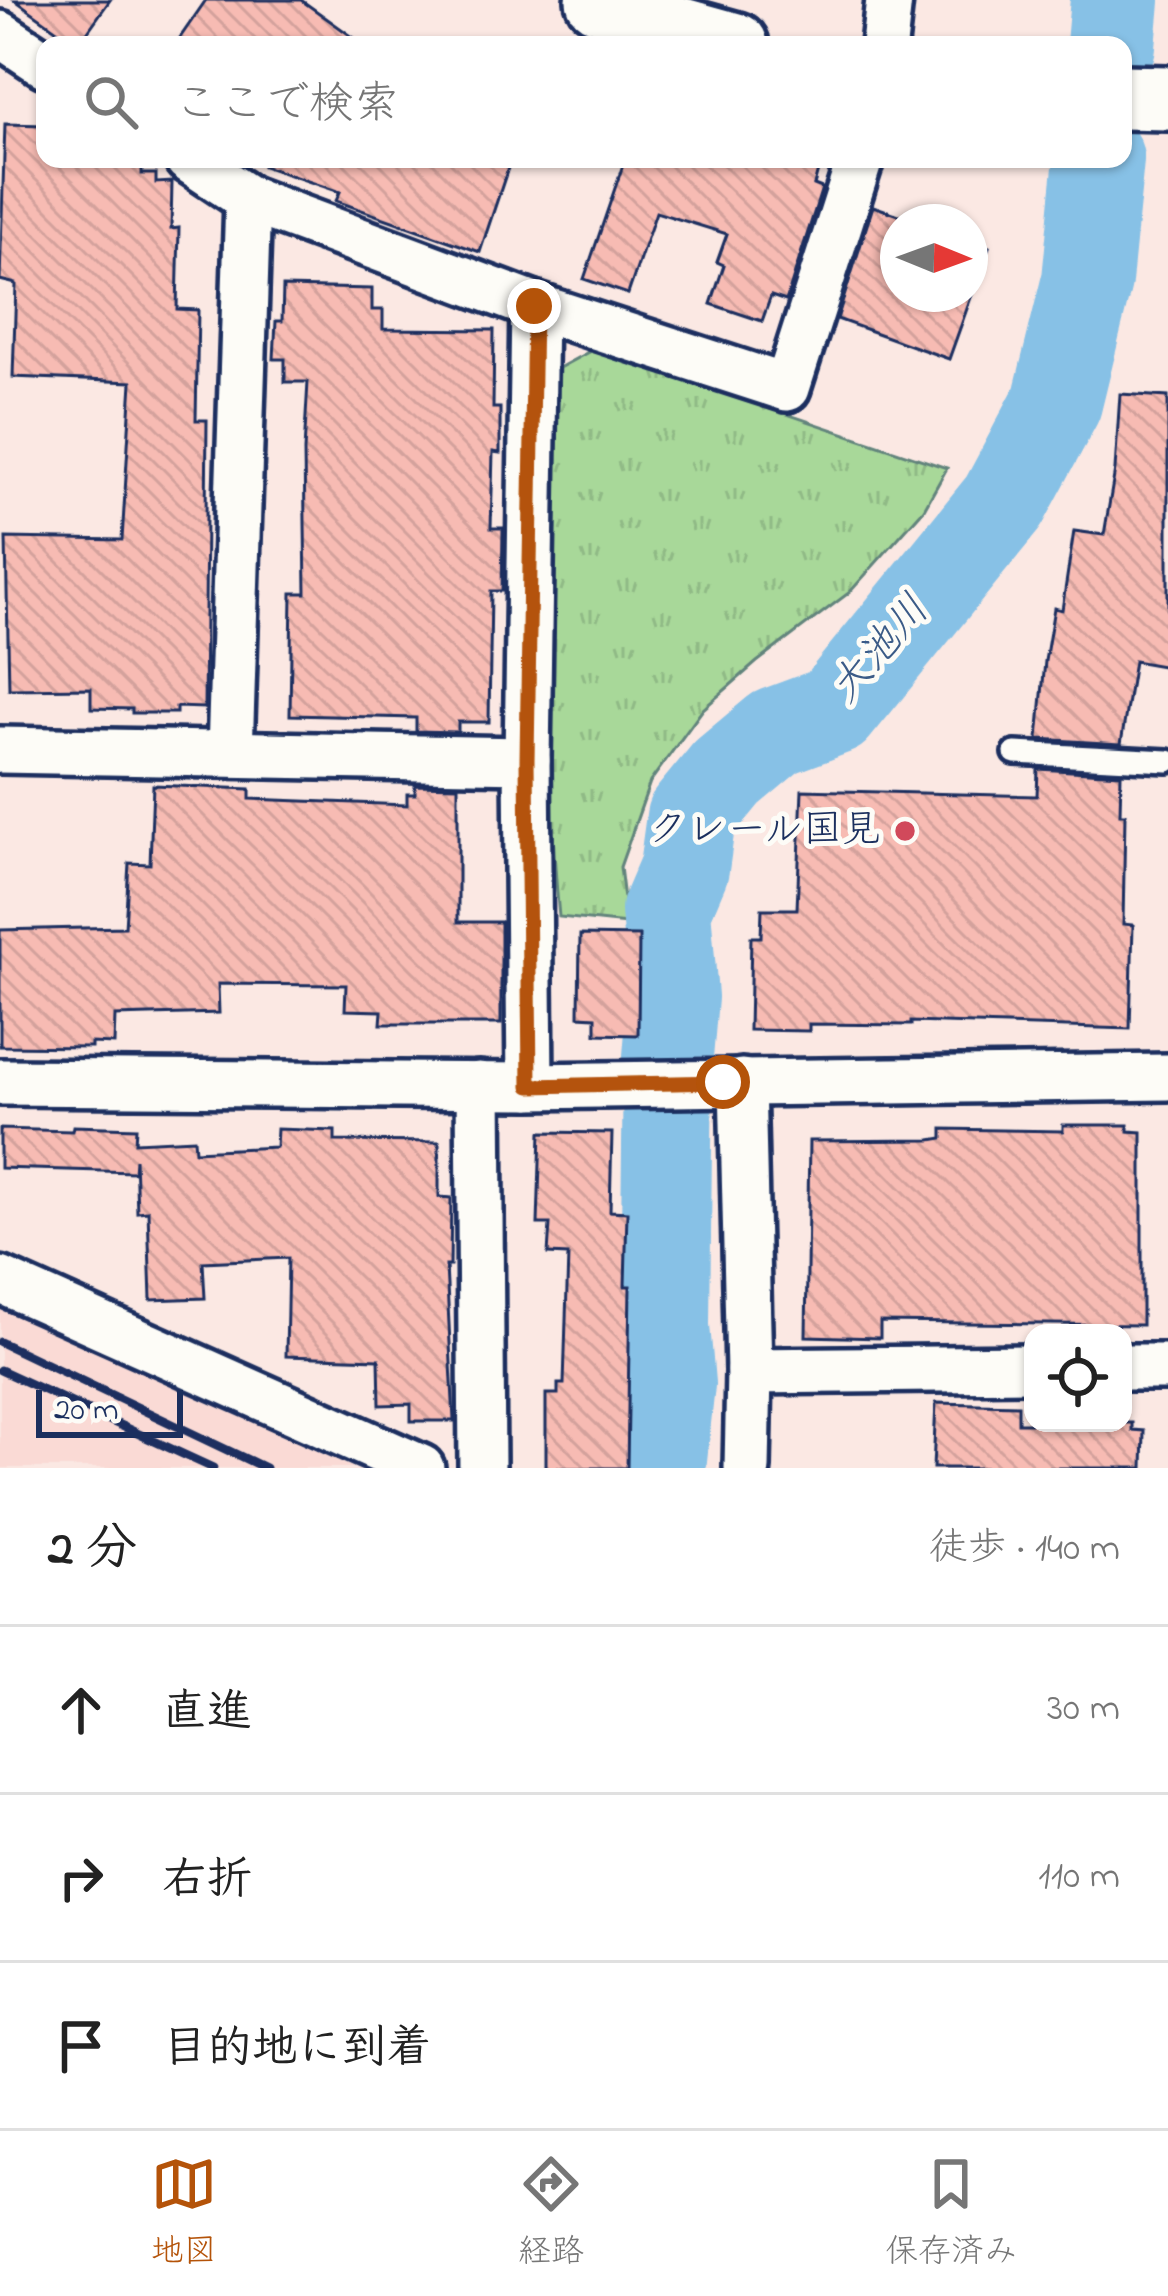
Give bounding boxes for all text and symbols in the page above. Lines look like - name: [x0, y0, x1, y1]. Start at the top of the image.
- search box: [36, 36, 1132, 168]
- icon: search: [78, 69, 144, 135]
- text: ここで検索: [174, 73, 399, 139]
- north arrow: [880, 204, 988, 312]
- route end: [507, 279, 561, 333]
- water label: 大池川: [817, 582, 945, 718]
- place label: クレール国見: [648, 803, 881, 860]
- marker: クレール国見: [892, 818, 918, 844]
- route start: [696, 1055, 750, 1109]
- map controls: [1024, 1324, 1132, 1432]
- button: locate: [1024, 1324, 1132, 1432]
- scale bar: [36, 1384, 183, 1437]
- text: 20 m: [54, 1387, 119, 1435]
- text: 2 分: [48, 1513, 137, 1588]
- text: 徒歩 · 140 m: [929, 1521, 1120, 1578]
- icon: ahead: [48, 1677, 114, 1743]
- text: 直進: [162, 1681, 252, 1747]
- text: 30 m: [1047, 1681, 1120, 1738]
- icon: right: [48, 1845, 114, 1911]
- text: 右折: [162, 1849, 252, 1915]
- text: 110 m: [1038, 1849, 1120, 1906]
- icon: arrive: [48, 2013, 114, 2079]
- text: 目的地に到着: [162, 2017, 432, 2083]
- tab: 地図: [151, 2151, 217, 2277]
- tab: 経路: [518, 2151, 584, 2277]
- tab: 保存済み: [885, 2151, 1017, 2277]

